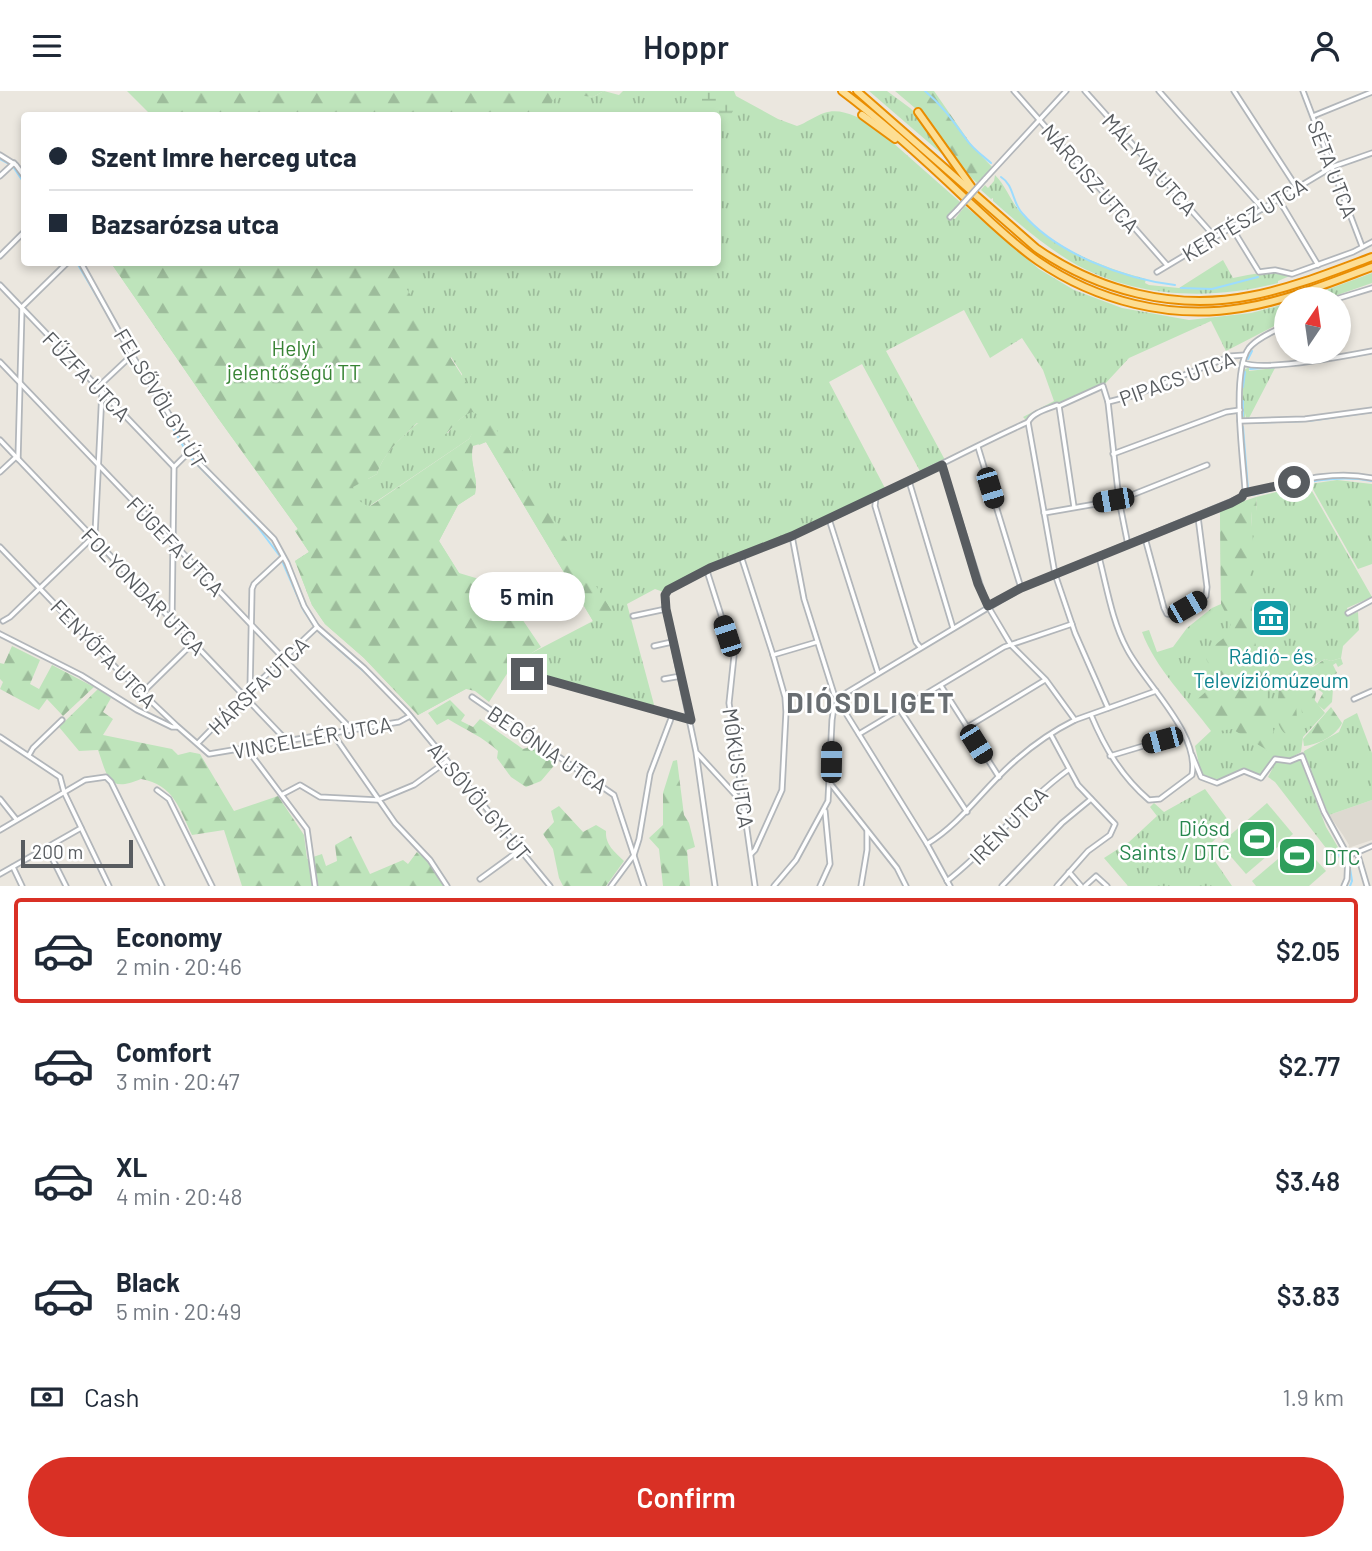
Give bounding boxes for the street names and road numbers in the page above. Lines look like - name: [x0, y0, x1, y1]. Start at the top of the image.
- street label: MÁLYVA UTCA: [1098, 108, 1202, 220]
- street label: SÉTA UTCA: [1303, 117, 1363, 222]
- street label: NÁRCISZ UTCA: [1037, 118, 1145, 238]
- street label: KERTÉSZ UTCA: [1177, 172, 1311, 266]
- street label: FELSŐVÖLGYI ÚT: [110, 324, 213, 472]
- street label: FŰZFA UTCA: [38, 326, 136, 426]
- street label: PIPACS UTCA: [1116, 345, 1239, 411]
- street label: FÜGEFA UTCA: [122, 491, 230, 601]
- street label: FOLYONDÁR UTCA: [77, 522, 211, 660]
- street label: FENYŐFA UTCA: [46, 594, 162, 713]
- street label: HÁRSFA UTCA: [203, 631, 313, 739]
- street label: BEGÓNIA UTCA: [484, 700, 613, 798]
- street label: MÓKUS UTCA: [718, 706, 760, 830]
- street label: VINCELLÉR UTCA: [231, 711, 394, 763]
- street label: ALSÓVÖLGYI ÚT: [423, 737, 537, 865]
- street label: IRÉN UTCA: [964, 781, 1052, 869]

